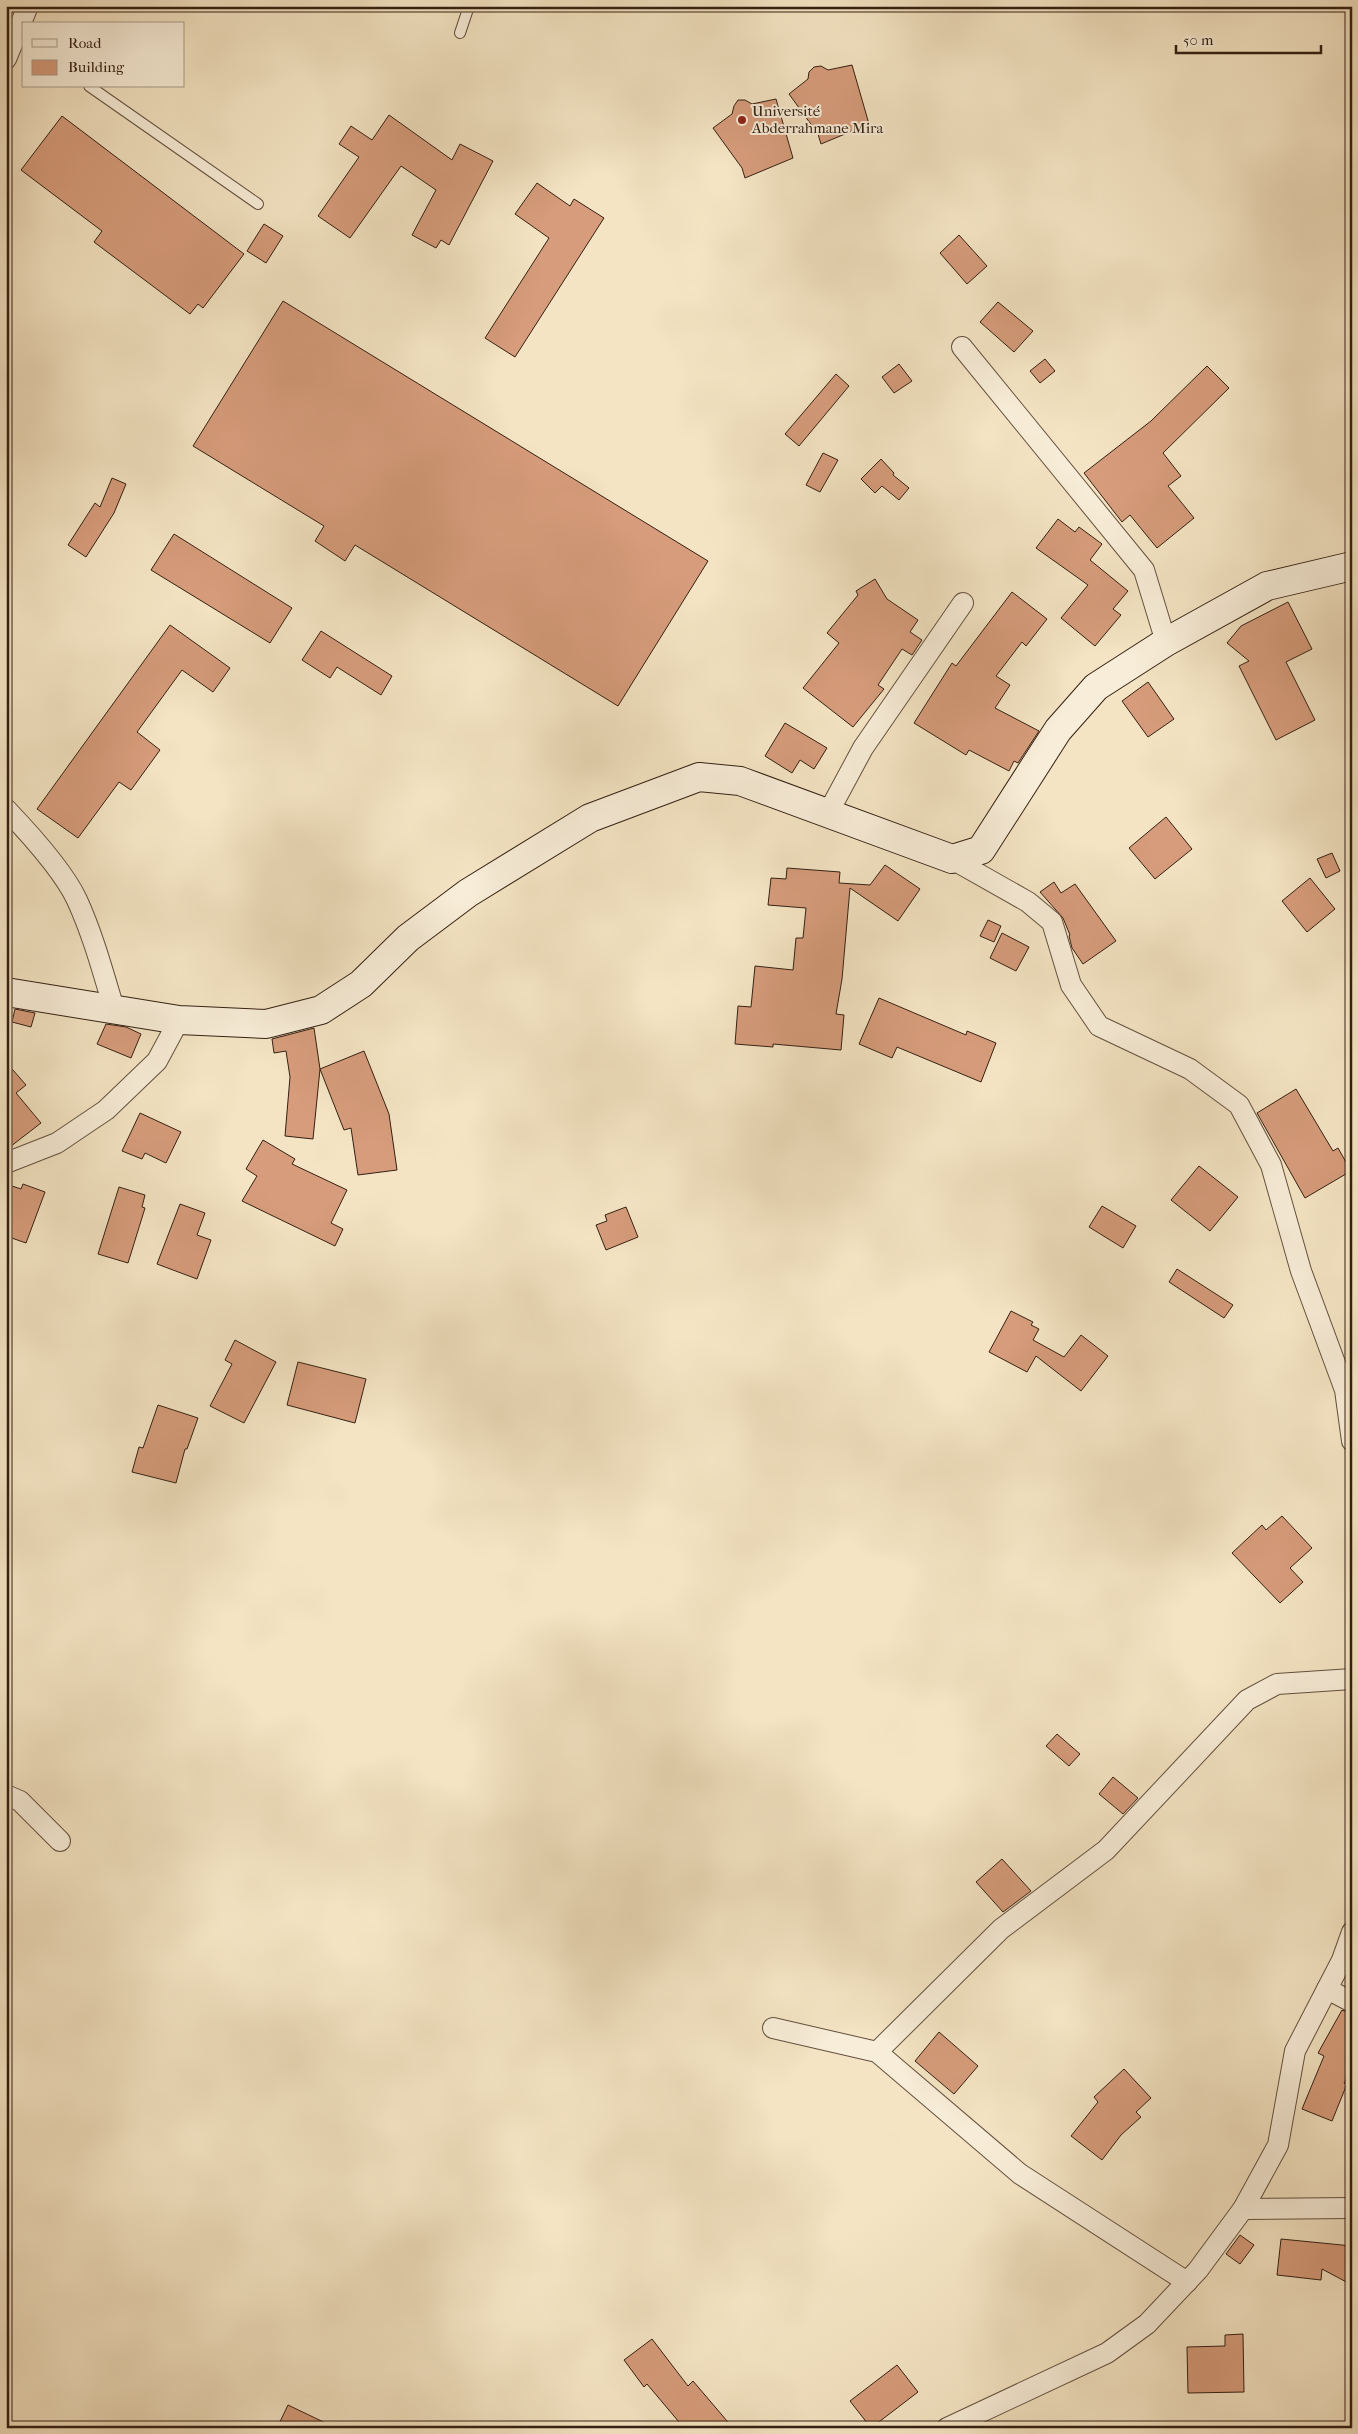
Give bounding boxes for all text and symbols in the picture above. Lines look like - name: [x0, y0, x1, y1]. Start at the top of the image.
- legend: [22, 22, 185, 88]
- scale bar: [1176, 22, 1320, 54]
- text: 50 m: [1183, 31, 1214, 49]
- text: Road: [68, 34, 102, 52]
- text: Building: [68, 58, 125, 76]
- place label: Université Abderrahmane Mira: [751, 102, 884, 137]
- marker: Université Abderrahmane Mira: [736, 114, 748, 126]

